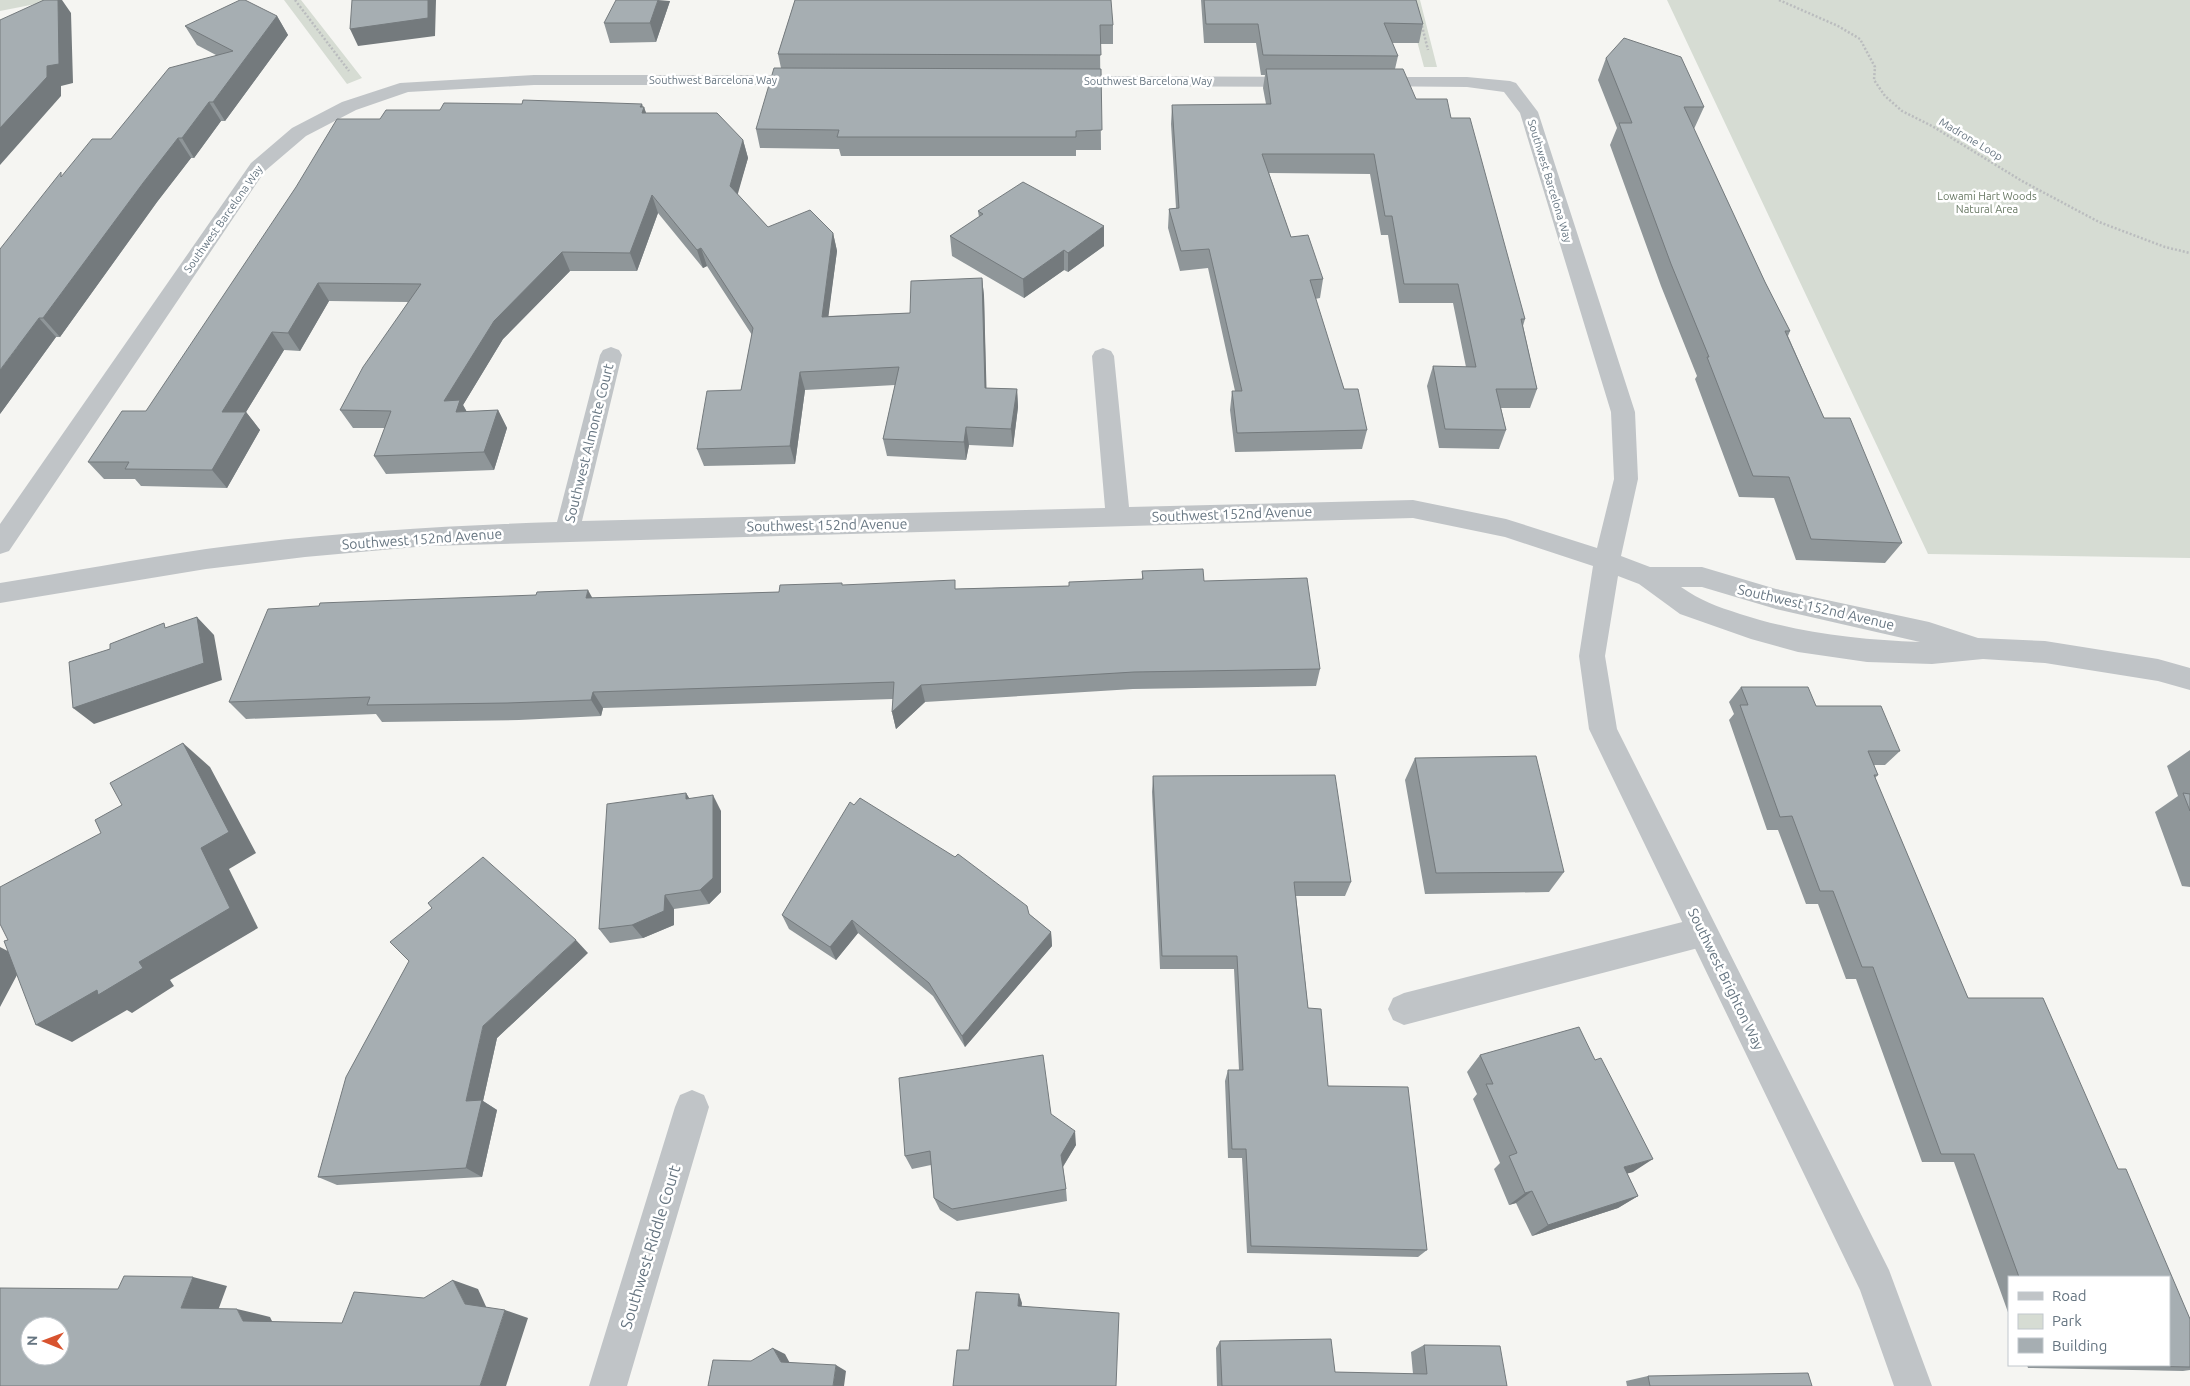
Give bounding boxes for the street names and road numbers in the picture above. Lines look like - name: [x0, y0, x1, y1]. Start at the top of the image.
- street label: Southwest Barcelona Way: [649, 74, 778, 86]
- street label: Southwest Barcelona Way: [1084, 75, 1213, 87]
- street label: Madrone Loop: [1937, 115, 2005, 163]
- street label: Southwest Barcelona Way: [1526, 118, 1575, 245]
- street label: Southwest Barcelona Way: [181, 163, 265, 275]
- street label: Southwest Almonte Court: [561, 361, 617, 524]
- street label: Southwest 152nd Avenue: [1151, 503, 1313, 525]
- street label: Southwest 152nd Avenue: [747, 516, 907, 534]
- street label: Southwest 152nd Avenue: [341, 525, 503, 553]
- street label: Southwest 152nd Avenue: [1736, 581, 1896, 633]
- street label: Southwest Brighton Way: [1685, 906, 1767, 1053]
- street label: Southwest Riddle Court: [616, 1162, 684, 1331]

